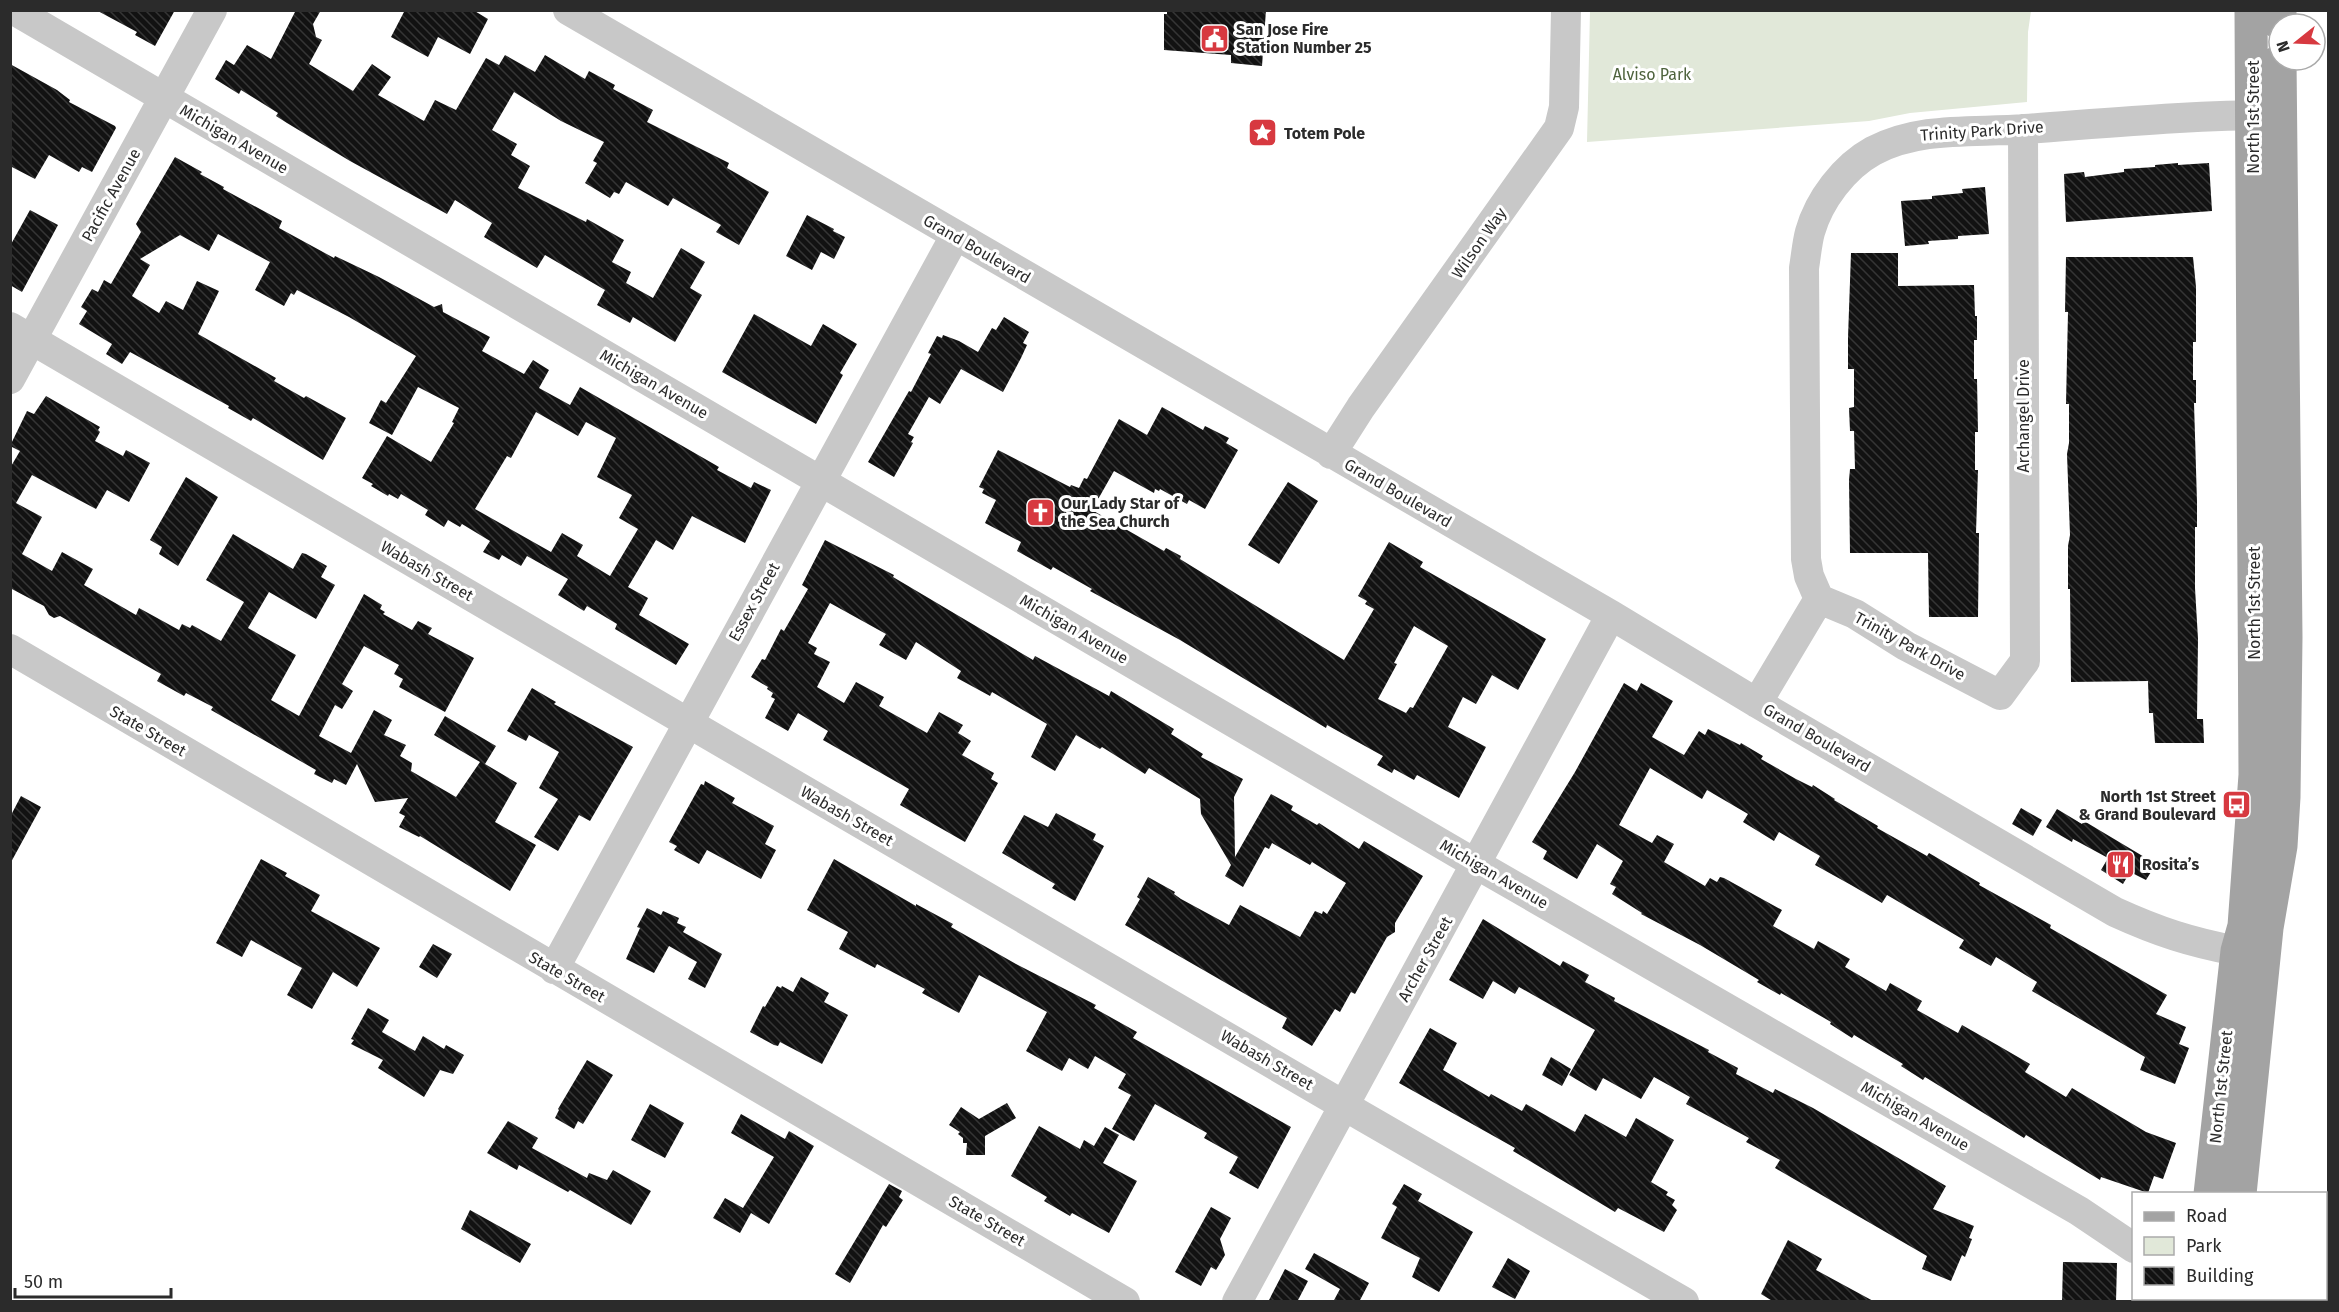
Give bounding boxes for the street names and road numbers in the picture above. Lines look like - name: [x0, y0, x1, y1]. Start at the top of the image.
- street label: North 1st Street: [2244, 60, 2263, 174]
- street label: Michigan Avenue: [176, 100, 292, 178]
- street label: Trinity Park Drive: [1920, 117, 2044, 145]
- street label: Pacific Avenue: [78, 145, 144, 245]
- street label: Wilson Way: [1448, 204, 1510, 282]
- street label: Grand Boulevard: [920, 211, 1034, 287]
- street label: Michigan Avenue: [596, 345, 712, 423]
- street label: Archangel Drive: [2014, 359, 2033, 473]
- street label: Grand Boulevard: [1341, 455, 1455, 531]
- street label: Wabash Street: [377, 537, 477, 605]
- street label: North 1st Street: [2245, 546, 2264, 660]
- street label: Essex Street: [725, 559, 784, 645]
- street label: Michigan Avenue: [1016, 590, 1132, 668]
- street label: Trinity Park Drive: [1851, 608, 1969, 684]
- street label: Grand Boulevard: [1760, 700, 1874, 776]
- street label: State Street: [106, 702, 190, 761]
- street label: Wabash Street: [797, 782, 897, 850]
- street label: Michigan Avenue: [1436, 835, 1552, 913]
- street label: Archer Street: [1394, 913, 1456, 1005]
- street label: State Street: [525, 948, 609, 1007]
- street label: Wabash Street: [1217, 1026, 1317, 1094]
- street label: North 1st Street: [2206, 1029, 2236, 1145]
- street label: Michigan Avenue: [1857, 1077, 1973, 1155]
- street label: State Street: [945, 1192, 1029, 1251]

